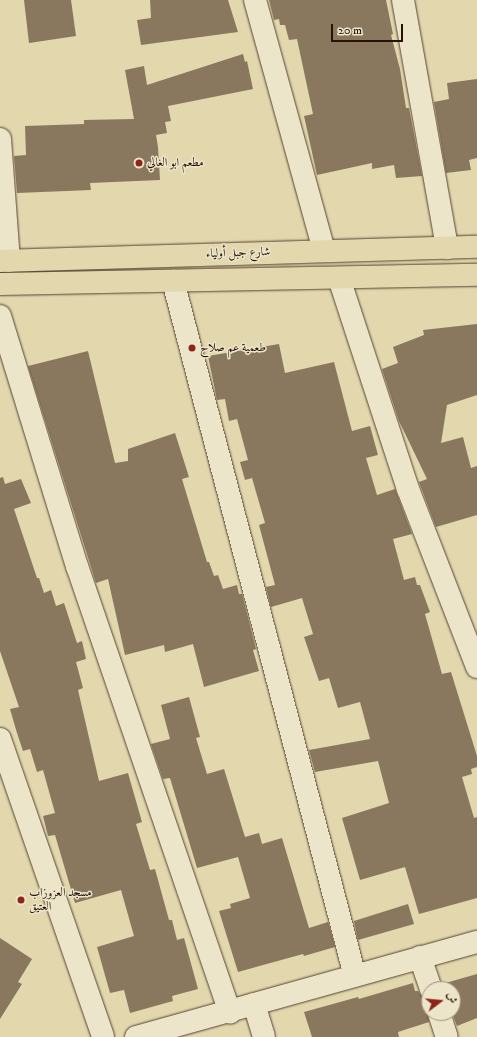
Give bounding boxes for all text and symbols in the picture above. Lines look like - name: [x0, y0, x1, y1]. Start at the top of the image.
- scale bar: [333, 16, 405, 42]
- text: 20 m: [338, 23, 362, 38]
- place label: مطعم ابو الغالي: [147, 156, 204, 170]
- marker: مطعم ابو الغالي: [134, 158, 144, 168]
- street label: شارع جبل أولياء: [206, 245, 270, 261]
- place label: طعمية عم صلاح: [200, 341, 266, 355]
- marker: طعمية عم صلاح: [187, 343, 197, 353]
- place label: مسجد العزوزاب العتيق: [29, 886, 92, 914]
- marker: مسجد العزوزاب العتيق: [16, 895, 26, 905]
- north arrow: [421, 981, 461, 1021]
- text: ش: [443, 991, 460, 1005]

